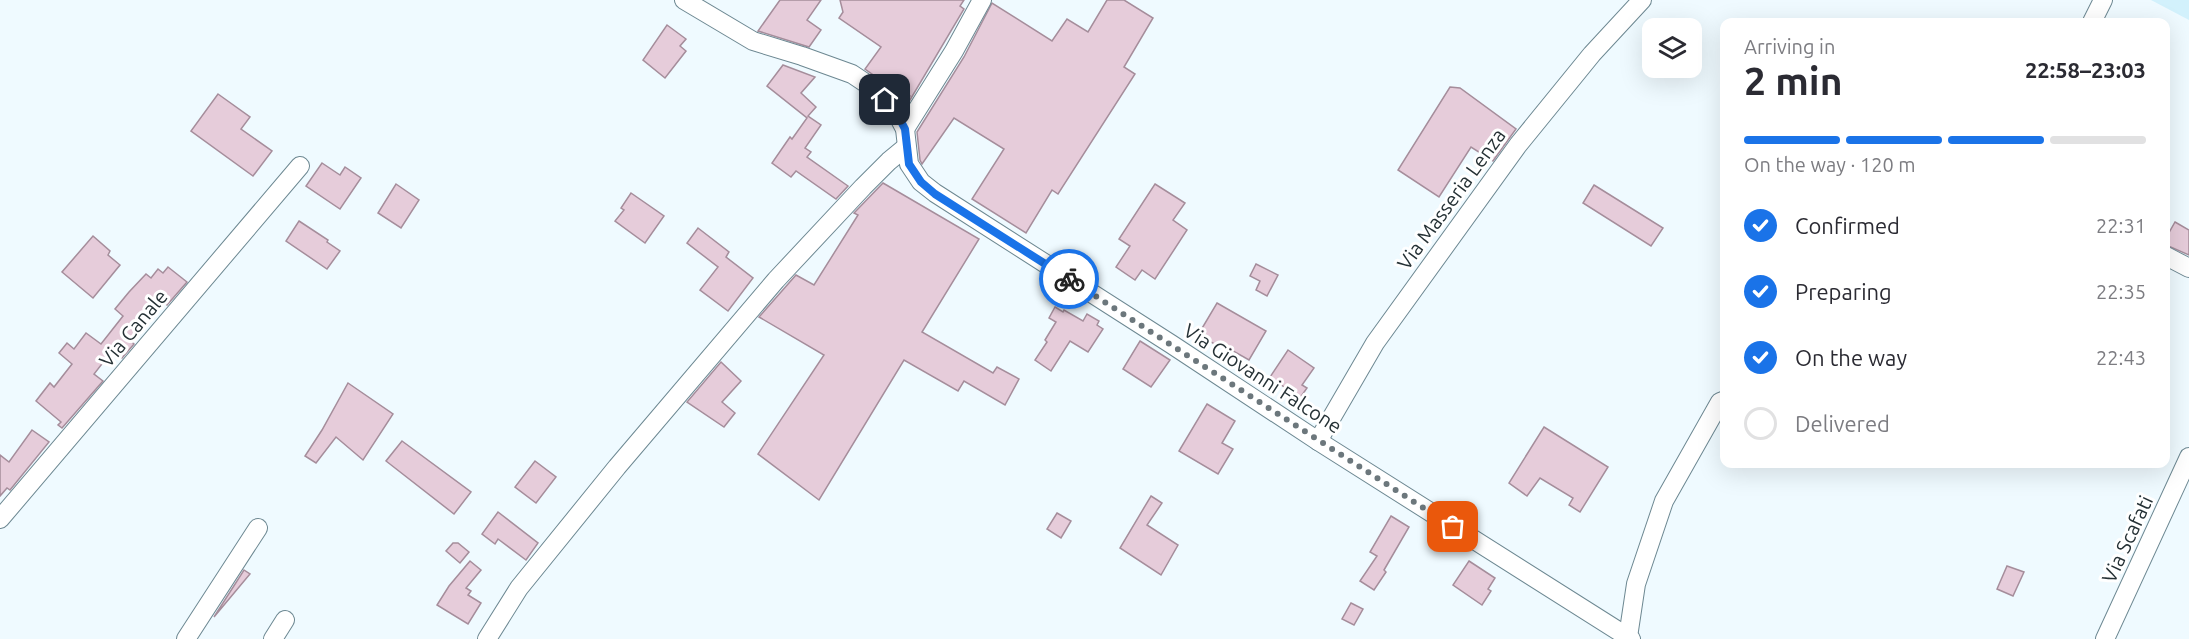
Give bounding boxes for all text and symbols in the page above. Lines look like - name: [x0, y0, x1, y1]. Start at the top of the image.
- map controls: [1642, 18, 1702, 78]
- button: layers: [1642, 18, 1702, 78]
- text: Arriving in: [1744, 35, 1835, 58]
- text: 22:58–23:03: [2025, 57, 2146, 82]
- text: 2 min: [1744, 59, 1843, 102]
- pin: [859, 74, 910, 125]
- icon: home: [868, 83, 901, 116]
- street label: Via Masseria Lenza: [1392, 124, 1510, 274]
- text: On the way · 120 m: [1744, 153, 1916, 176]
- icon: check: [1744, 209, 1777, 242]
- text: Confirmed: [1795, 213, 1900, 238]
- text: 22:31: [2096, 214, 2146, 237]
- courier: [1039, 249, 1099, 309]
- icon: bike: [1053, 263, 1086, 296]
- icon: check: [1744, 275, 1777, 308]
- text: Preparing: [1795, 279, 1892, 304]
- text: 22:35: [2096, 280, 2146, 303]
- street label: Via Canale: [94, 285, 172, 371]
- street label: Via Giovanni Falcone: [1180, 318, 1346, 438]
- icon: check: [1744, 341, 1777, 374]
- text: On the way: [1795, 345, 1907, 370]
- text: 22:43: [2096, 346, 2146, 369]
- text: Delivered: [1795, 411, 1890, 436]
- street label: Via Scafati: [2097, 492, 2157, 586]
- pin: [1427, 501, 1478, 552]
- icon: bag: [1436, 510, 1469, 543]

